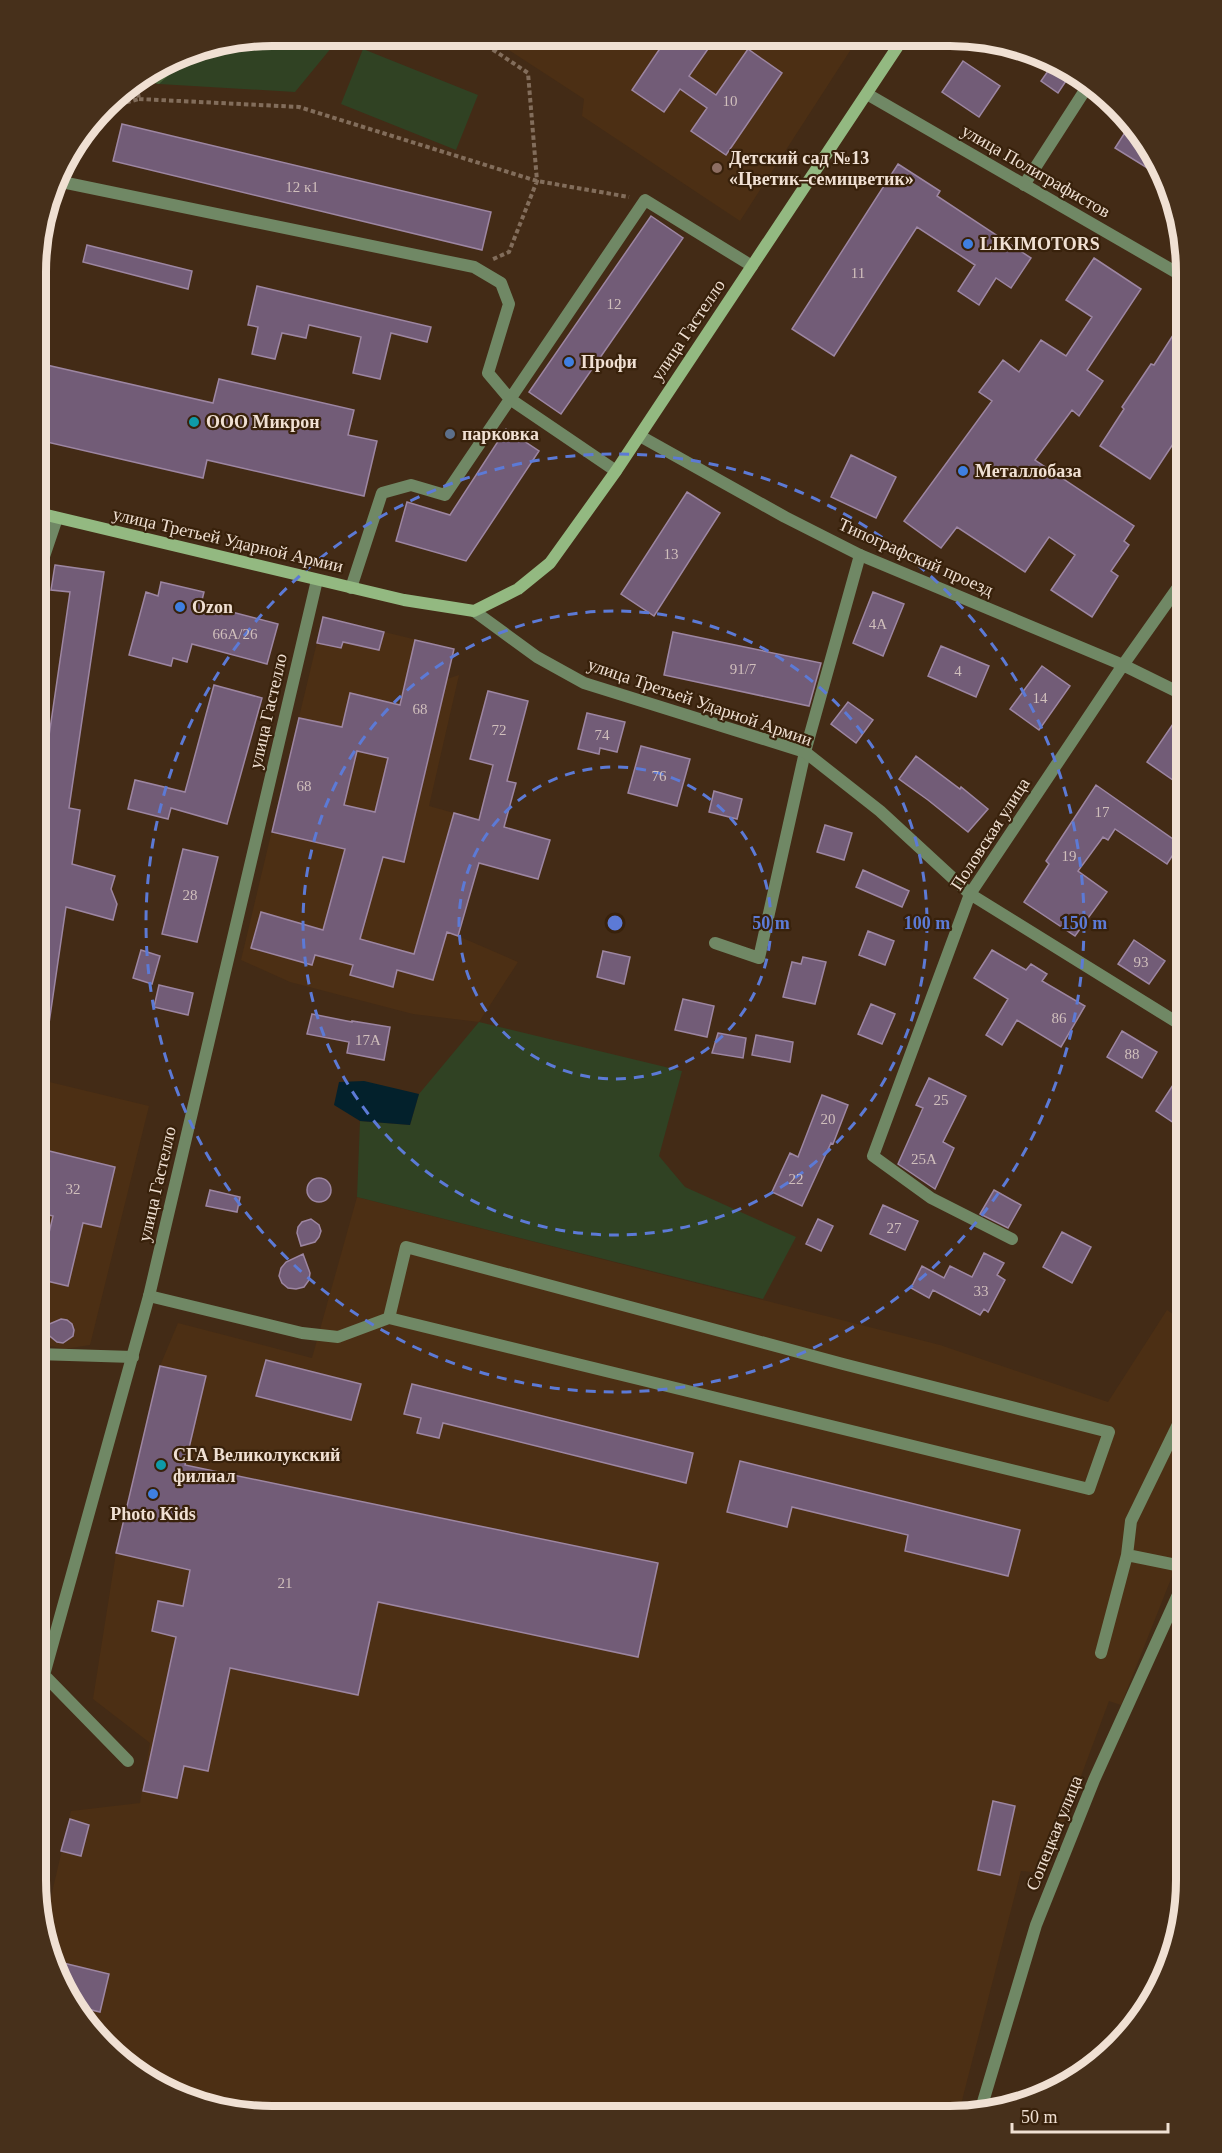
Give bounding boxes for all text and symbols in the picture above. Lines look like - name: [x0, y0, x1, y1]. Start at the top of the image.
- house number: 10: [723, 93, 738, 109]
- street label: улица Полиграфистов: [958, 120, 1114, 222]
- place label: Детский сад №13 «Цветик–семицветик»: [729, 148, 914, 189]
- marker: Детский сад №13 «Цветик–семицветик»: [710, 161, 724, 175]
- house number: 12 к1: [285, 179, 319, 195]
- place label: LIKIMOTORS: [980, 234, 1100, 254]
- marker: LIKIMOTORS: [961, 237, 975, 251]
- house number: 11: [851, 265, 865, 281]
- street label: улица Гастелло: [647, 276, 729, 384]
- house number: 12: [607, 296, 622, 312]
- place label: Профи: [581, 352, 637, 372]
- marker: Профи: [562, 355, 576, 369]
- place label: ООО Микрон: [206, 412, 320, 432]
- marker: ООО Микрон: [187, 415, 201, 429]
- place label: парковка: [462, 424, 539, 444]
- marker: парковка: [443, 427, 457, 441]
- place label: Металлобаза: [975, 461, 1081, 481]
- marker: Металлобаза: [956, 464, 970, 478]
- street label: улица Третьей Ударной Армии: [111, 504, 346, 576]
- street label: Типографский проезд: [835, 514, 997, 600]
- house number: 13: [664, 546, 679, 562]
- place label: Ozon: [192, 597, 233, 617]
- marker: Ozon: [173, 600, 187, 614]
- house number: 4А: [869, 616, 887, 632]
- house number: 66А/26: [213, 626, 258, 642]
- street label: улица Гастелло: [245, 651, 291, 771]
- street label: улица Третьей Ударной Армии: [585, 654, 815, 750]
- house number: 91/7: [730, 661, 757, 677]
- house number: 4: [954, 663, 962, 679]
- house number: 14: [1033, 690, 1048, 706]
- house number: 68: [413, 701, 428, 717]
- house number: 72: [492, 722, 507, 738]
- house number: 74: [595, 727, 610, 743]
- house number: 76: [652, 768, 667, 784]
- street label: Половская улица: [946, 774, 1034, 894]
- house number: 68: [297, 778, 312, 794]
- house number: 17: [1095, 804, 1110, 820]
- house number: 19: [1062, 848, 1077, 864]
- house number: 28: [183, 887, 198, 903]
- centre of rings: [605, 913, 625, 933]
- text: 50 m: [752, 913, 790, 933]
- text: 100 m: [904, 913, 950, 933]
- text: 150 m: [1061, 913, 1107, 933]
- house number: 93: [1134, 954, 1149, 970]
- house number: 86: [1052, 1010, 1067, 1026]
- house number: 17А: [355, 1032, 381, 1048]
- house number: 88: [1125, 1046, 1140, 1062]
- house number: 25: [934, 1092, 949, 1108]
- house number: 20: [821, 1111, 836, 1127]
- street label: улица Гастелло: [134, 1124, 180, 1244]
- house number: 25А: [911, 1151, 937, 1167]
- house number: 22: [789, 1171, 804, 1187]
- house number: 32: [66, 1181, 81, 1197]
- house number: 27: [887, 1220, 902, 1236]
- house number: 33: [974, 1283, 989, 1299]
- place label: СГА Великолукский филиал: [173, 1445, 340, 1486]
- marker: СГА Великолукский филиал: [154, 1458, 168, 1472]
- marker: Photo Kids: [146, 1487, 160, 1501]
- place label: Photo Kids: [110, 1504, 196, 1524]
- house number: 21: [278, 1575, 293, 1591]
- street label: Сопецкая улица: [1022, 1773, 1086, 1893]
- scale bar: [1012, 2096, 1168, 2134]
- text: 50 m: [1021, 2107, 1058, 2127]

